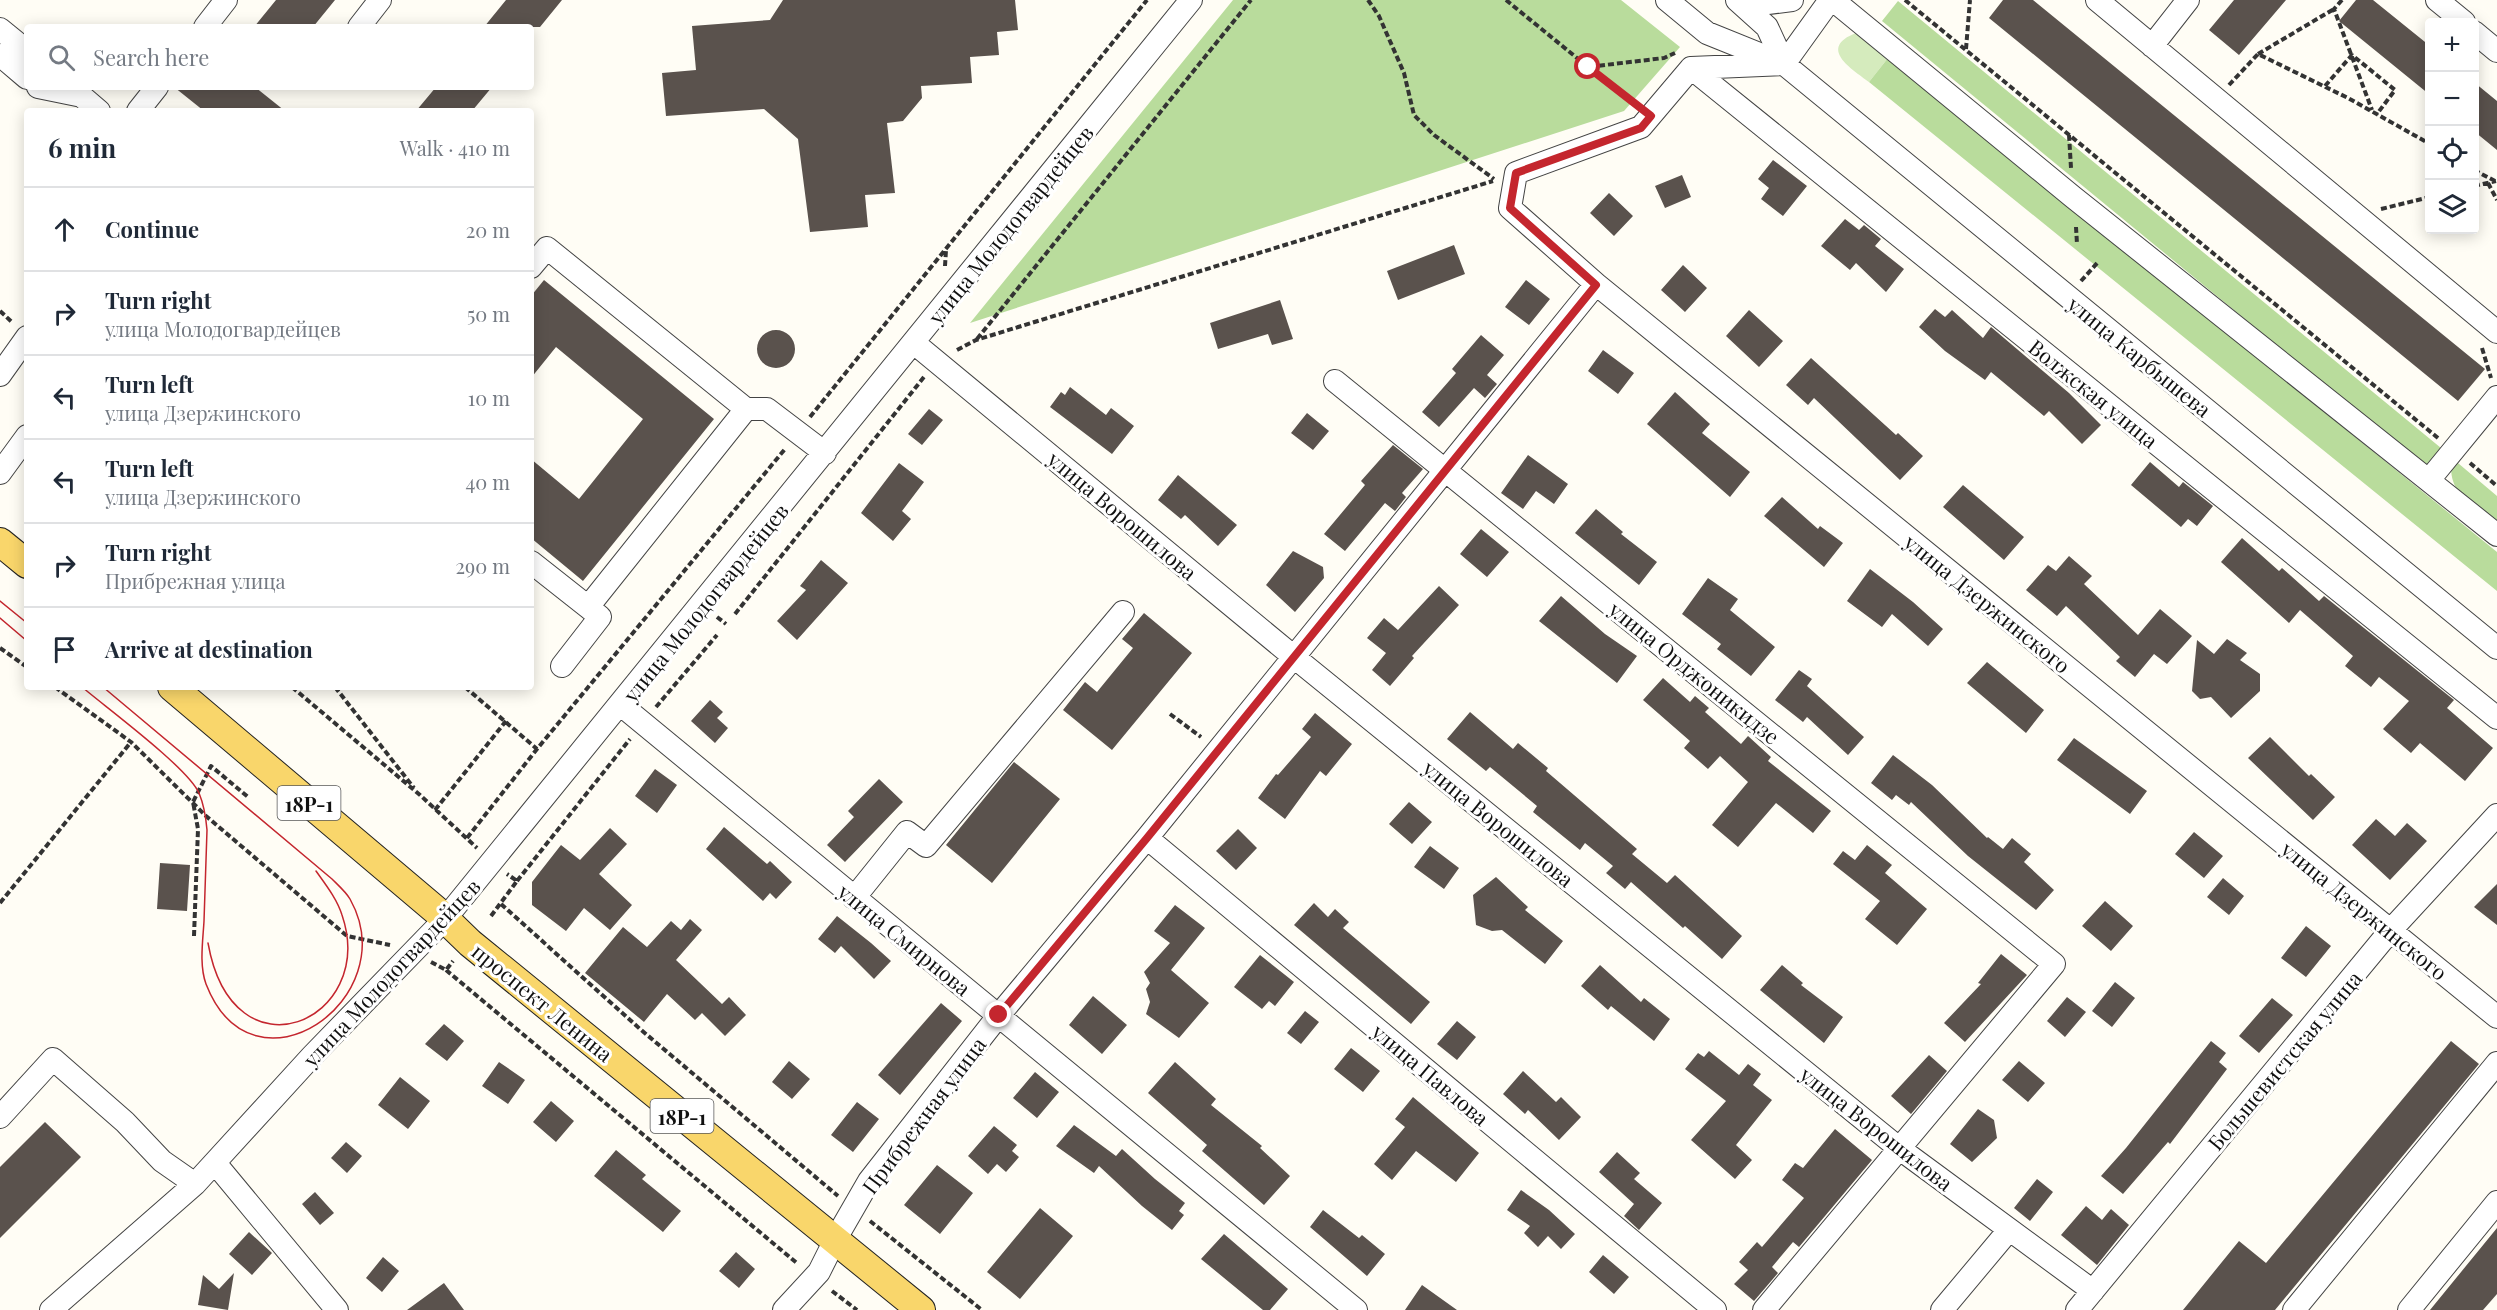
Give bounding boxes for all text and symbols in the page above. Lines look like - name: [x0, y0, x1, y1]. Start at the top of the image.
- map controls: [2425, 18, 2479, 234]
- button: +: [2425, 18, 2479, 72]
- search box: [24, 24, 534, 90]
- icon: search: [45, 41, 78, 74]
- text: Search here: [93, 42, 209, 72]
- route start: [1574, 53, 1600, 79]
- button: −: [2425, 72, 2479, 126]
- street label: улица Молодогвардейцев: [921, 119, 1099, 330]
- button: locate: [2425, 126, 2479, 180]
- text: 6 min: [48, 130, 116, 165]
- text: Walk · 410 m: [400, 134, 510, 161]
- button: layers: [2425, 180, 2479, 234]
- icon: ahead: [48, 213, 81, 246]
- text: Continue: [105, 214, 199, 244]
- text: 20 m: [466, 216, 510, 243]
- text: Turn right: [105, 285, 211, 315]
- street label: улица Карбышева: [2062, 289, 2218, 423]
- icon: right: [48, 297, 81, 330]
- text: 50 m: [467, 300, 510, 327]
- text: улица Молодогвардейцев: [105, 315, 341, 342]
- street label: Волжская улица: [2024, 332, 2165, 454]
- text: Turn left: [105, 369, 194, 399]
- icon: left: [48, 381, 81, 414]
- text: 10 m: [468, 384, 510, 411]
- text: улица Дзержинского: [105, 399, 301, 426]
- street label: улица Ворошилова: [1042, 444, 1204, 586]
- text: Turn left: [105, 453, 194, 483]
- icon: left: [48, 465, 81, 498]
- text: 40 m: [465, 468, 510, 495]
- text: улица Дзержинского: [105, 483, 301, 510]
- street label: улица Молодогвардейцев: [616, 497, 794, 708]
- street label: улица Дзержинского: [1898, 527, 2077, 679]
- text: Turn right: [105, 537, 211, 567]
- icon: right: [48, 549, 81, 582]
- text: 290 m: [456, 552, 510, 579]
- text: Прибрежная улица: [105, 567, 285, 594]
- street label: улица Орджоникидзе: [1603, 594, 1786, 749]
- icon: arrive: [48, 633, 81, 666]
- text: Arrive at destination: [105, 634, 313, 664]
- street label: улица Ворошилова: [1417, 753, 1581, 893]
- road number: 18Р-1: [278, 786, 340, 820]
- street label: улица Дзержинского: [2275, 834, 2454, 986]
- street label: улица Молодогвардейцев: [296, 872, 486, 1073]
- street label: улица Смирнова: [832, 876, 978, 1001]
- street label: проспект Ленина: [467, 937, 619, 1068]
- street label: Большевистская улица: [2201, 964, 2368, 1156]
- route end: [985, 1001, 1011, 1027]
- street label: улица Павлова: [1366, 1016, 1496, 1131]
- street label: Прибрежная улица: [855, 1031, 992, 1199]
- street label: улица Ворошилова: [1794, 1059, 1959, 1197]
- road number: 18Р-1: [650, 1099, 714, 1133]

